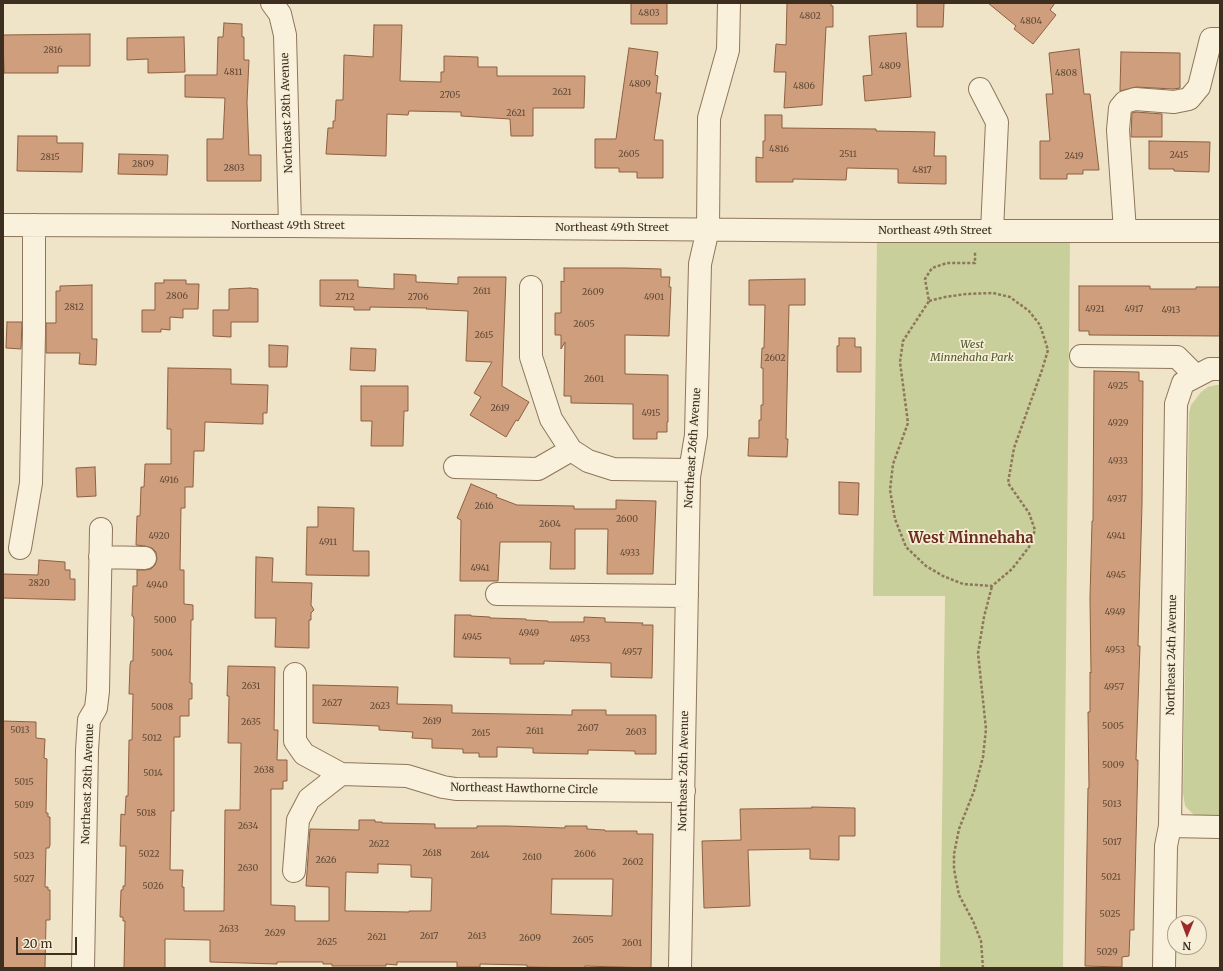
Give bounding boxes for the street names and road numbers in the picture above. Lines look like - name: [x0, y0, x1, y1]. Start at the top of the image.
- street label: Northeast 28th Avenue: [278, 52, 296, 174]
- street label: Northeast 49th Street: [231, 219, 345, 233]
- street label: Northeast 49th Street: [555, 221, 669, 235]
- street label: Northeast 49th Street: [878, 224, 992, 238]
- street label: Northeast 26th Avenue: [682, 387, 704, 509]
- street label: Northeast 24th Avenue: [1164, 595, 1180, 715]
- street label: Northeast 26th Avenue: [676, 711, 692, 831]
- street label: Northeast 28th Avenue: [79, 723, 97, 845]
- street label: Northeast Hawthorne Circle: [450, 781, 598, 797]

